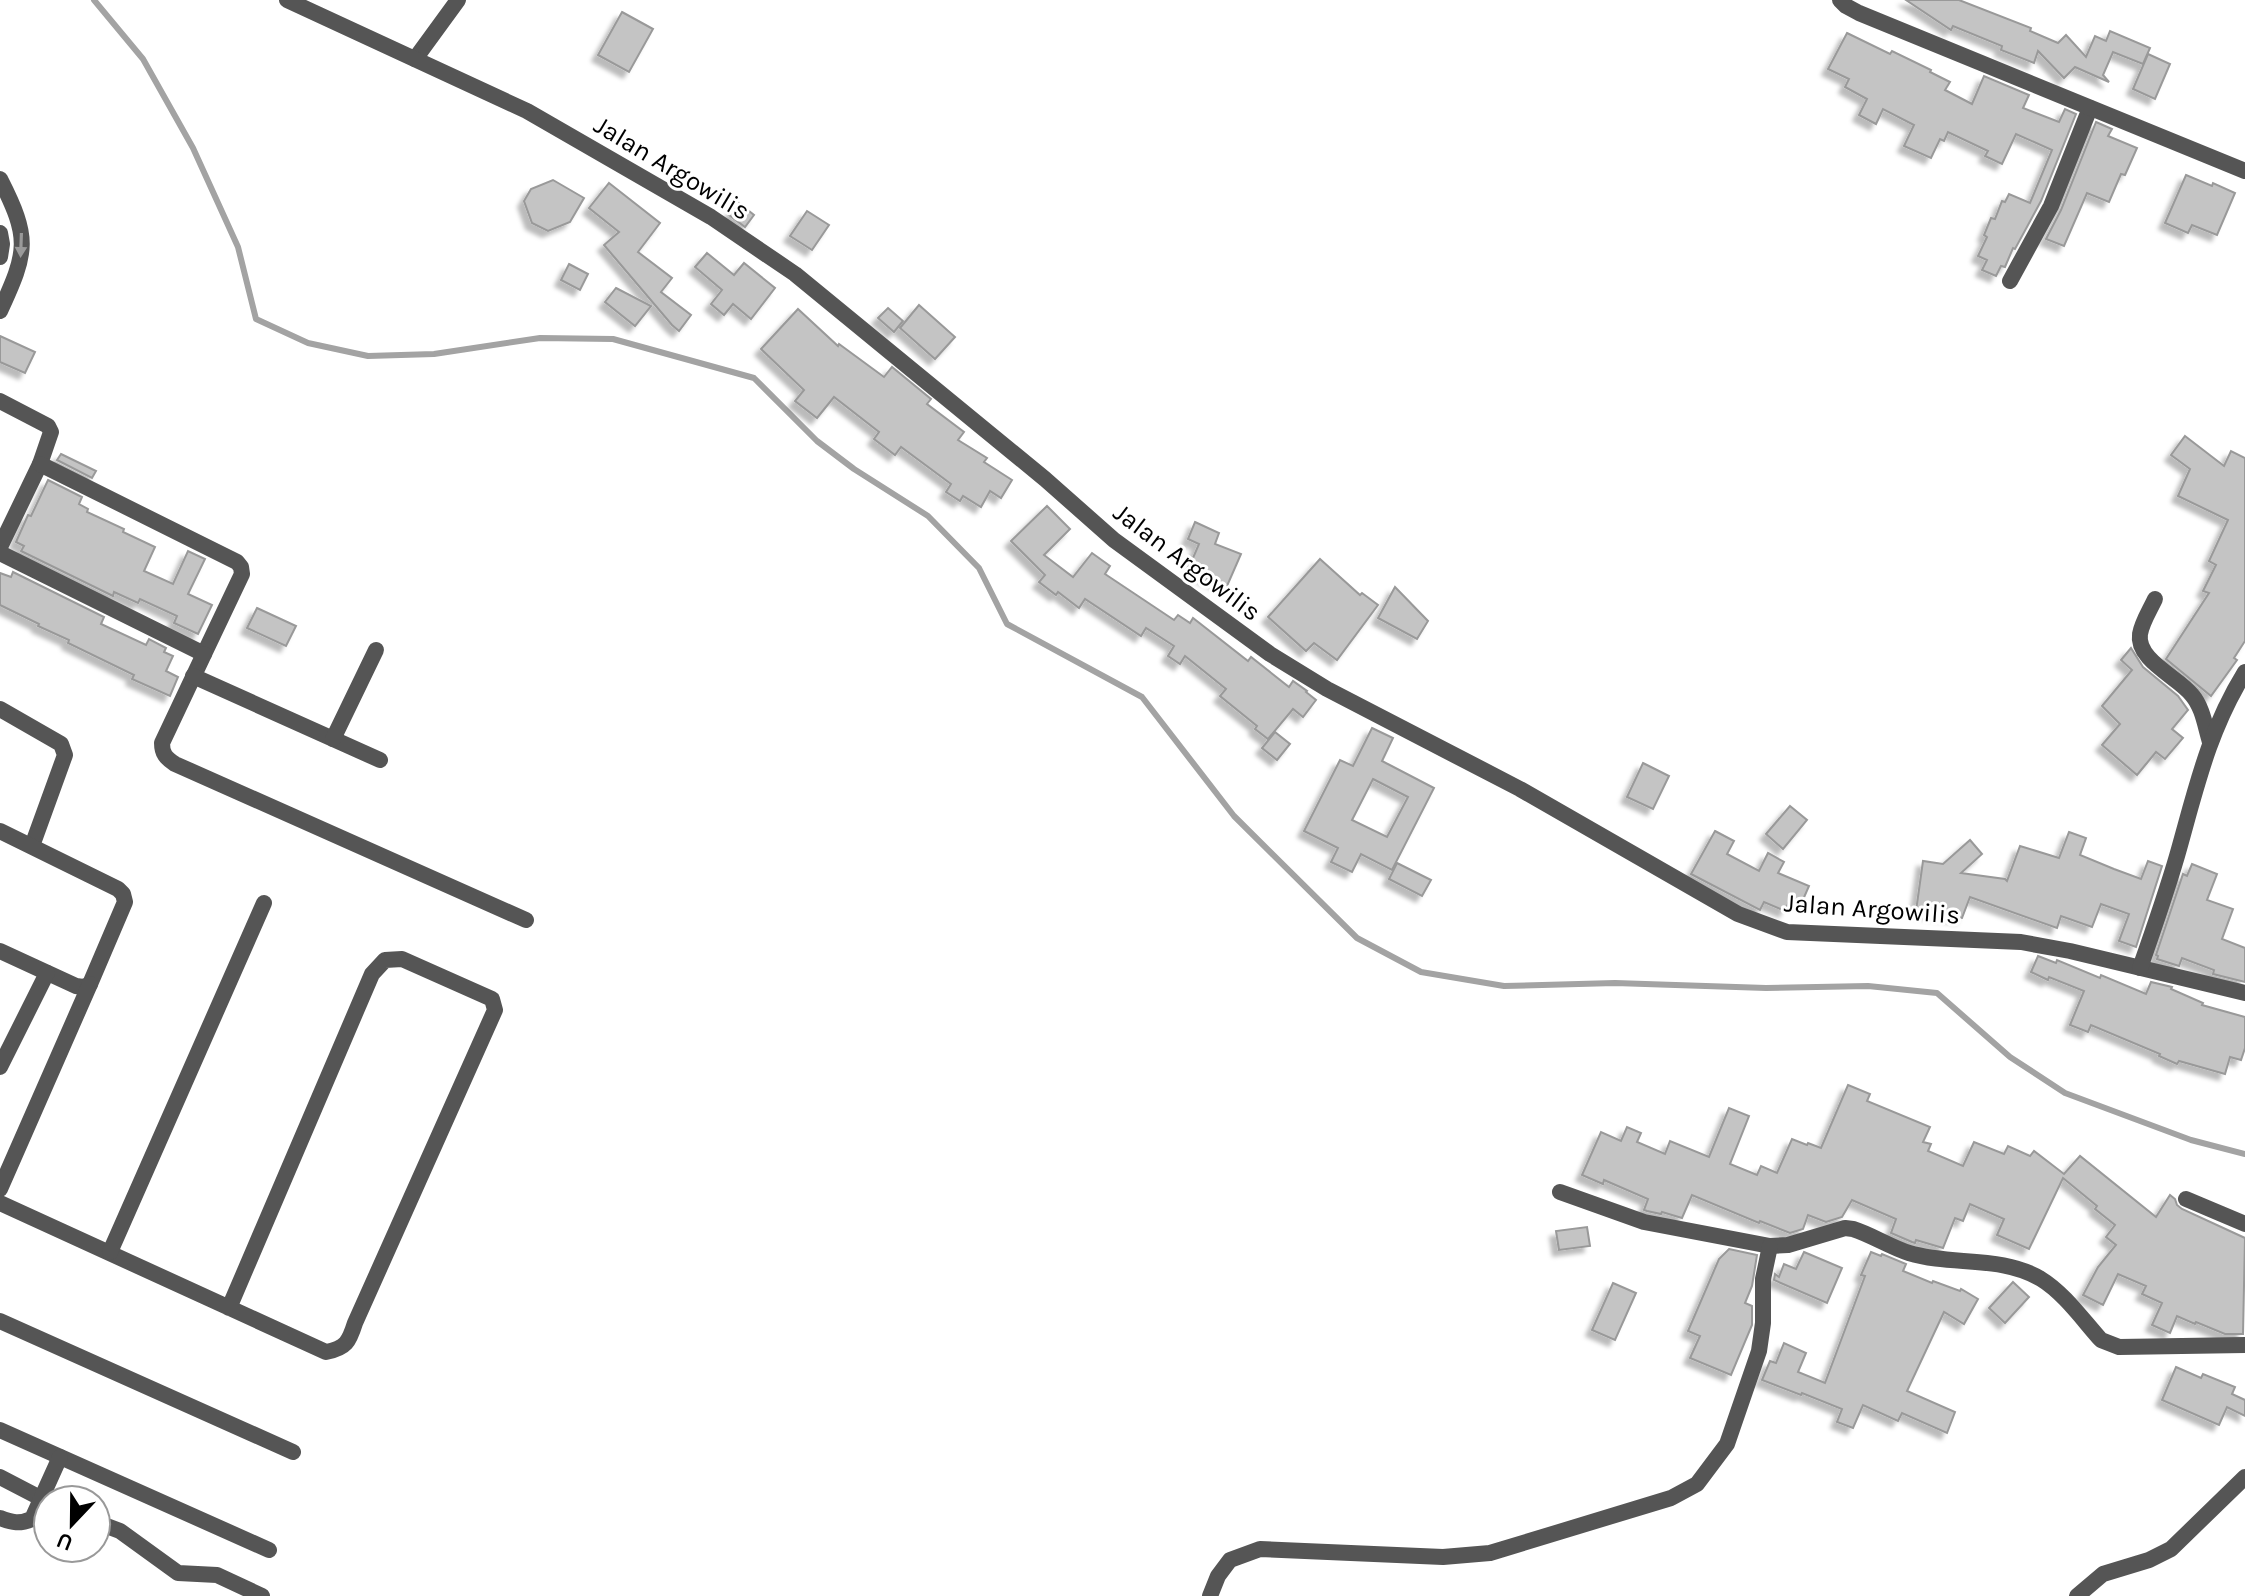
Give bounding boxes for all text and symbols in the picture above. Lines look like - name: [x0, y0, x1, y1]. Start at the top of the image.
- street label: Jalan Argowilis: [588, 109, 756, 227]
- one-way arrow: [15, 232, 28, 258]
- street label: Jalan Argowilis: [1107, 497, 1267, 627]
- street label: Jalan Argowilis: [1783, 887, 1961, 931]
- north arrow: [32, 1484, 112, 1564]
- text: U: [53, 1527, 77, 1557]

